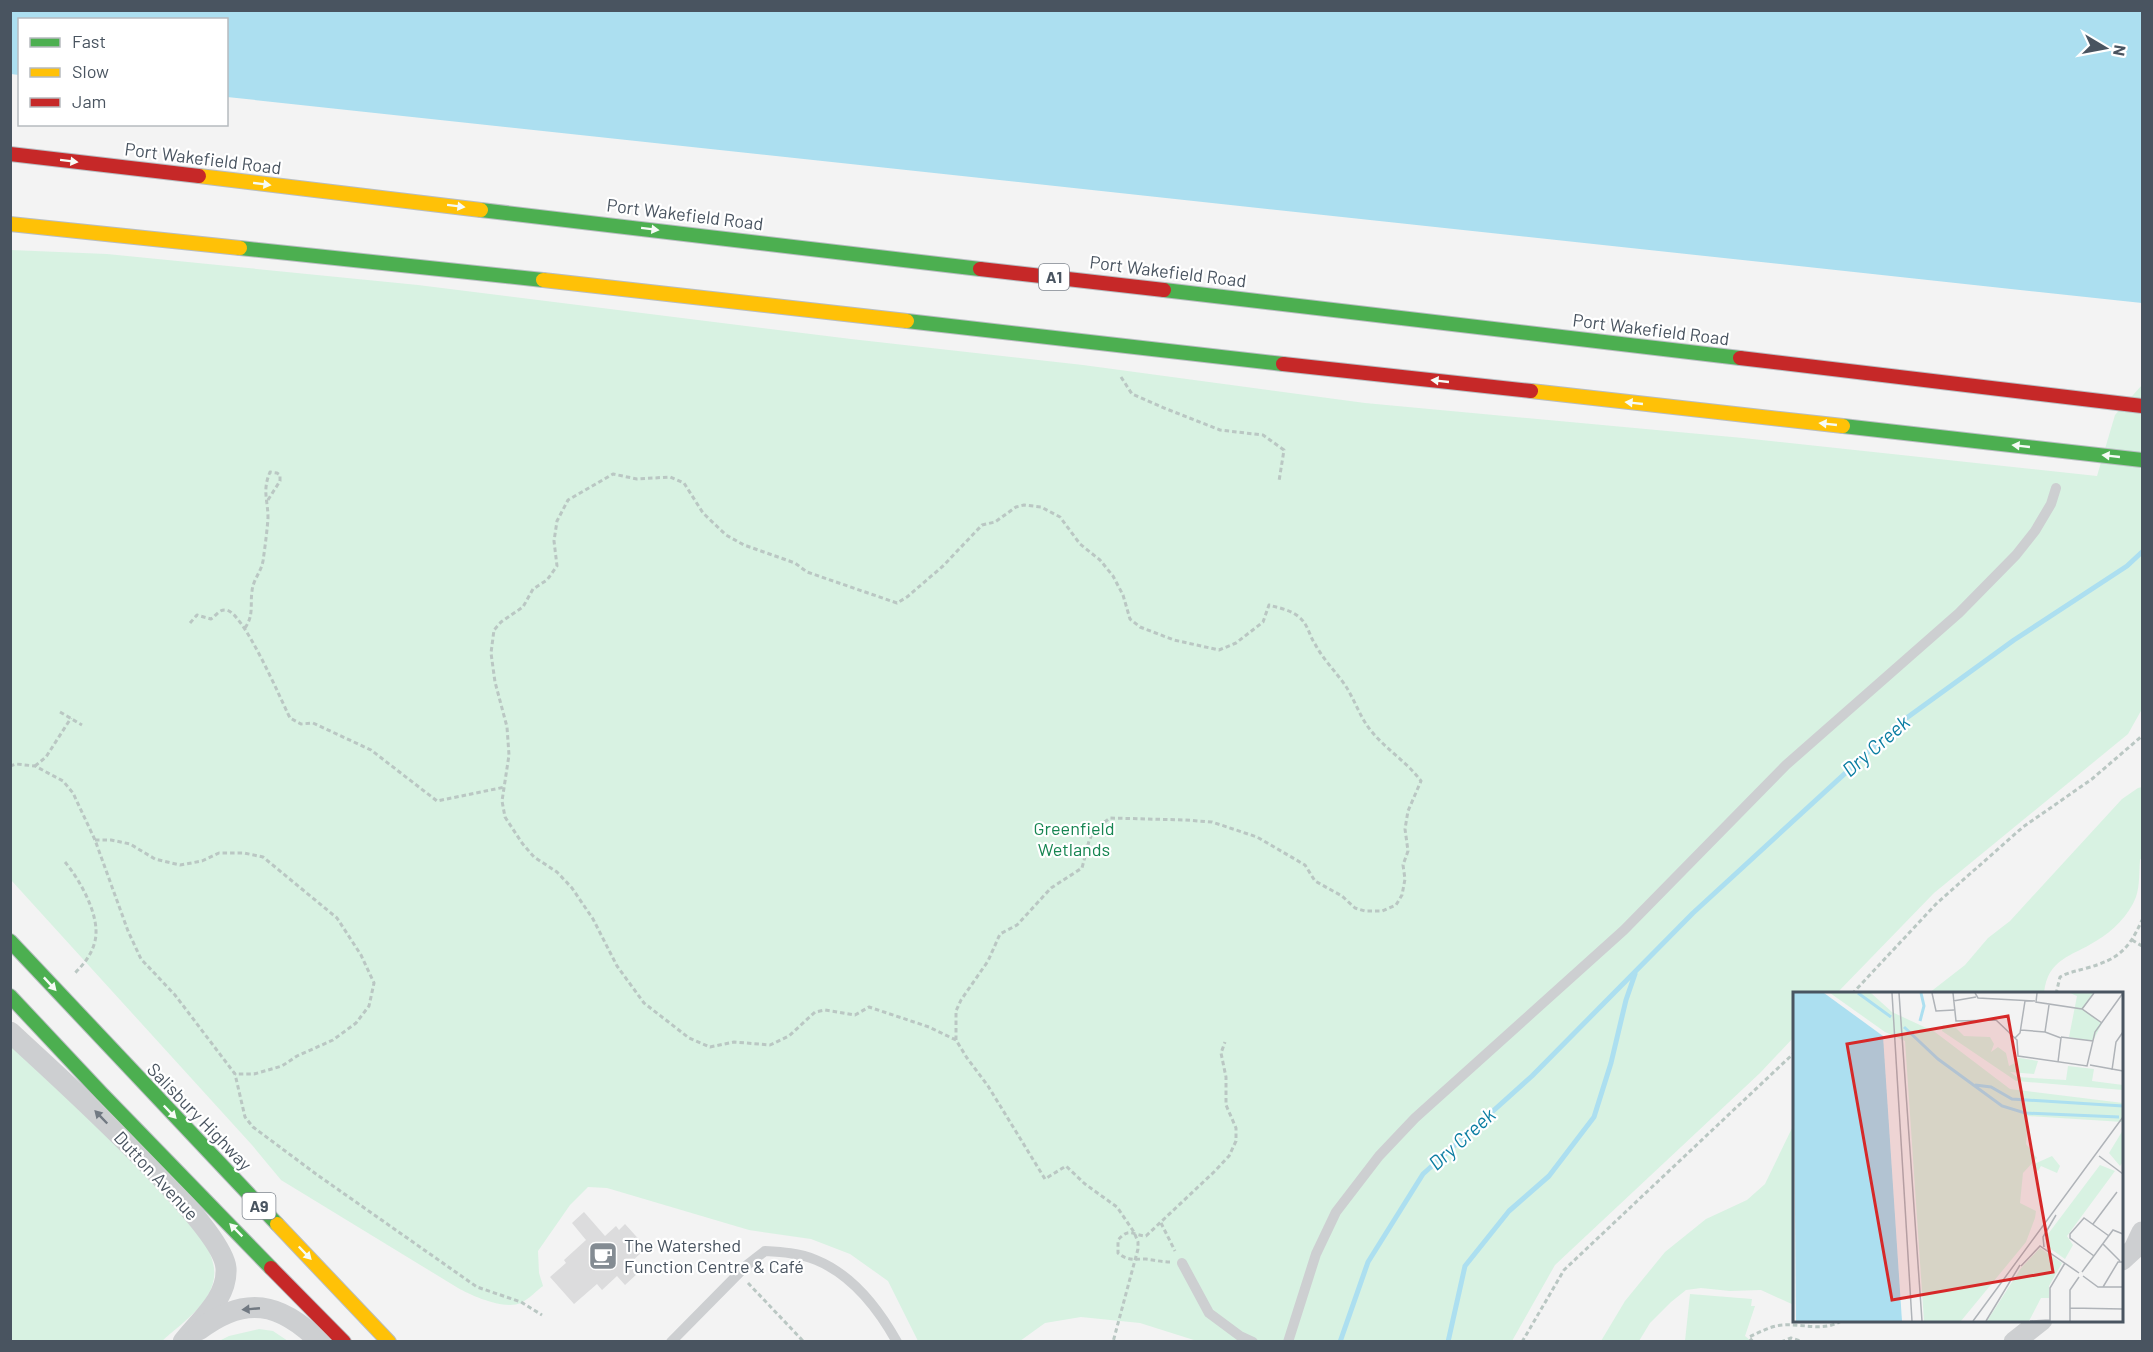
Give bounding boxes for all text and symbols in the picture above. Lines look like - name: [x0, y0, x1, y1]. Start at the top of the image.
- legend: [18, 18, 228, 126]
- north arrow: [2075, 18, 2135, 78]
- text: Fast: [72, 30, 106, 52]
- text: N: [2110, 44, 2131, 58]
- text: Slow: [72, 60, 109, 82]
- text: Jam: [72, 90, 106, 112]
- street label: Port Wakefield Road: [124, 137, 283, 179]
- one-way arrow: [59, 156, 78, 166]
- one-way arrow: [253, 179, 272, 188]
- street label: Port Wakefield Road: [606, 193, 765, 235]
- one-way arrow: [447, 201, 466, 211]
- one-way arrow: [640, 224, 659, 233]
- street label: Port Wakefield Road: [1089, 250, 1248, 292]
- road number: A1: [1039, 264, 1069, 290]
- street label: Port Wakefield Road: [1572, 308, 1731, 350]
- one-way arrow: [1430, 376, 1449, 386]
- one-way arrow: [1624, 398, 1643, 408]
- one-way arrow: [1818, 420, 1837, 429]
- one-way arrow: [2012, 441, 2031, 451]
- one-way arrow: [2101, 451, 2120, 461]
- water label: Dry Creek: [1837, 709, 1914, 781]
- park label: Greenfield Wetlands: [1034, 817, 1114, 860]
- one-way arrow: [43, 976, 56, 991]
- inset map: [1793, 992, 2123, 1322]
- street label: Salisbury Highway: [143, 1058, 257, 1175]
- water label: Dry Creek: [1423, 1102, 1500, 1174]
- one-way arrow: [163, 1104, 177, 1119]
- one-way arrow: [94, 1111, 108, 1125]
- street label: Dutton Avenue: [110, 1126, 204, 1224]
- road number: A9: [242, 1193, 276, 1219]
- one-way arrow: [229, 1222, 243, 1237]
- place label: The Watershed Function Centre & Café: [624, 1234, 804, 1277]
- cafe icon: The Watershed Function Centre & Café: [587, 1240, 619, 1272]
- one-way arrow: [297, 1246, 311, 1260]
- one-way arrow: [242, 1304, 261, 1313]

